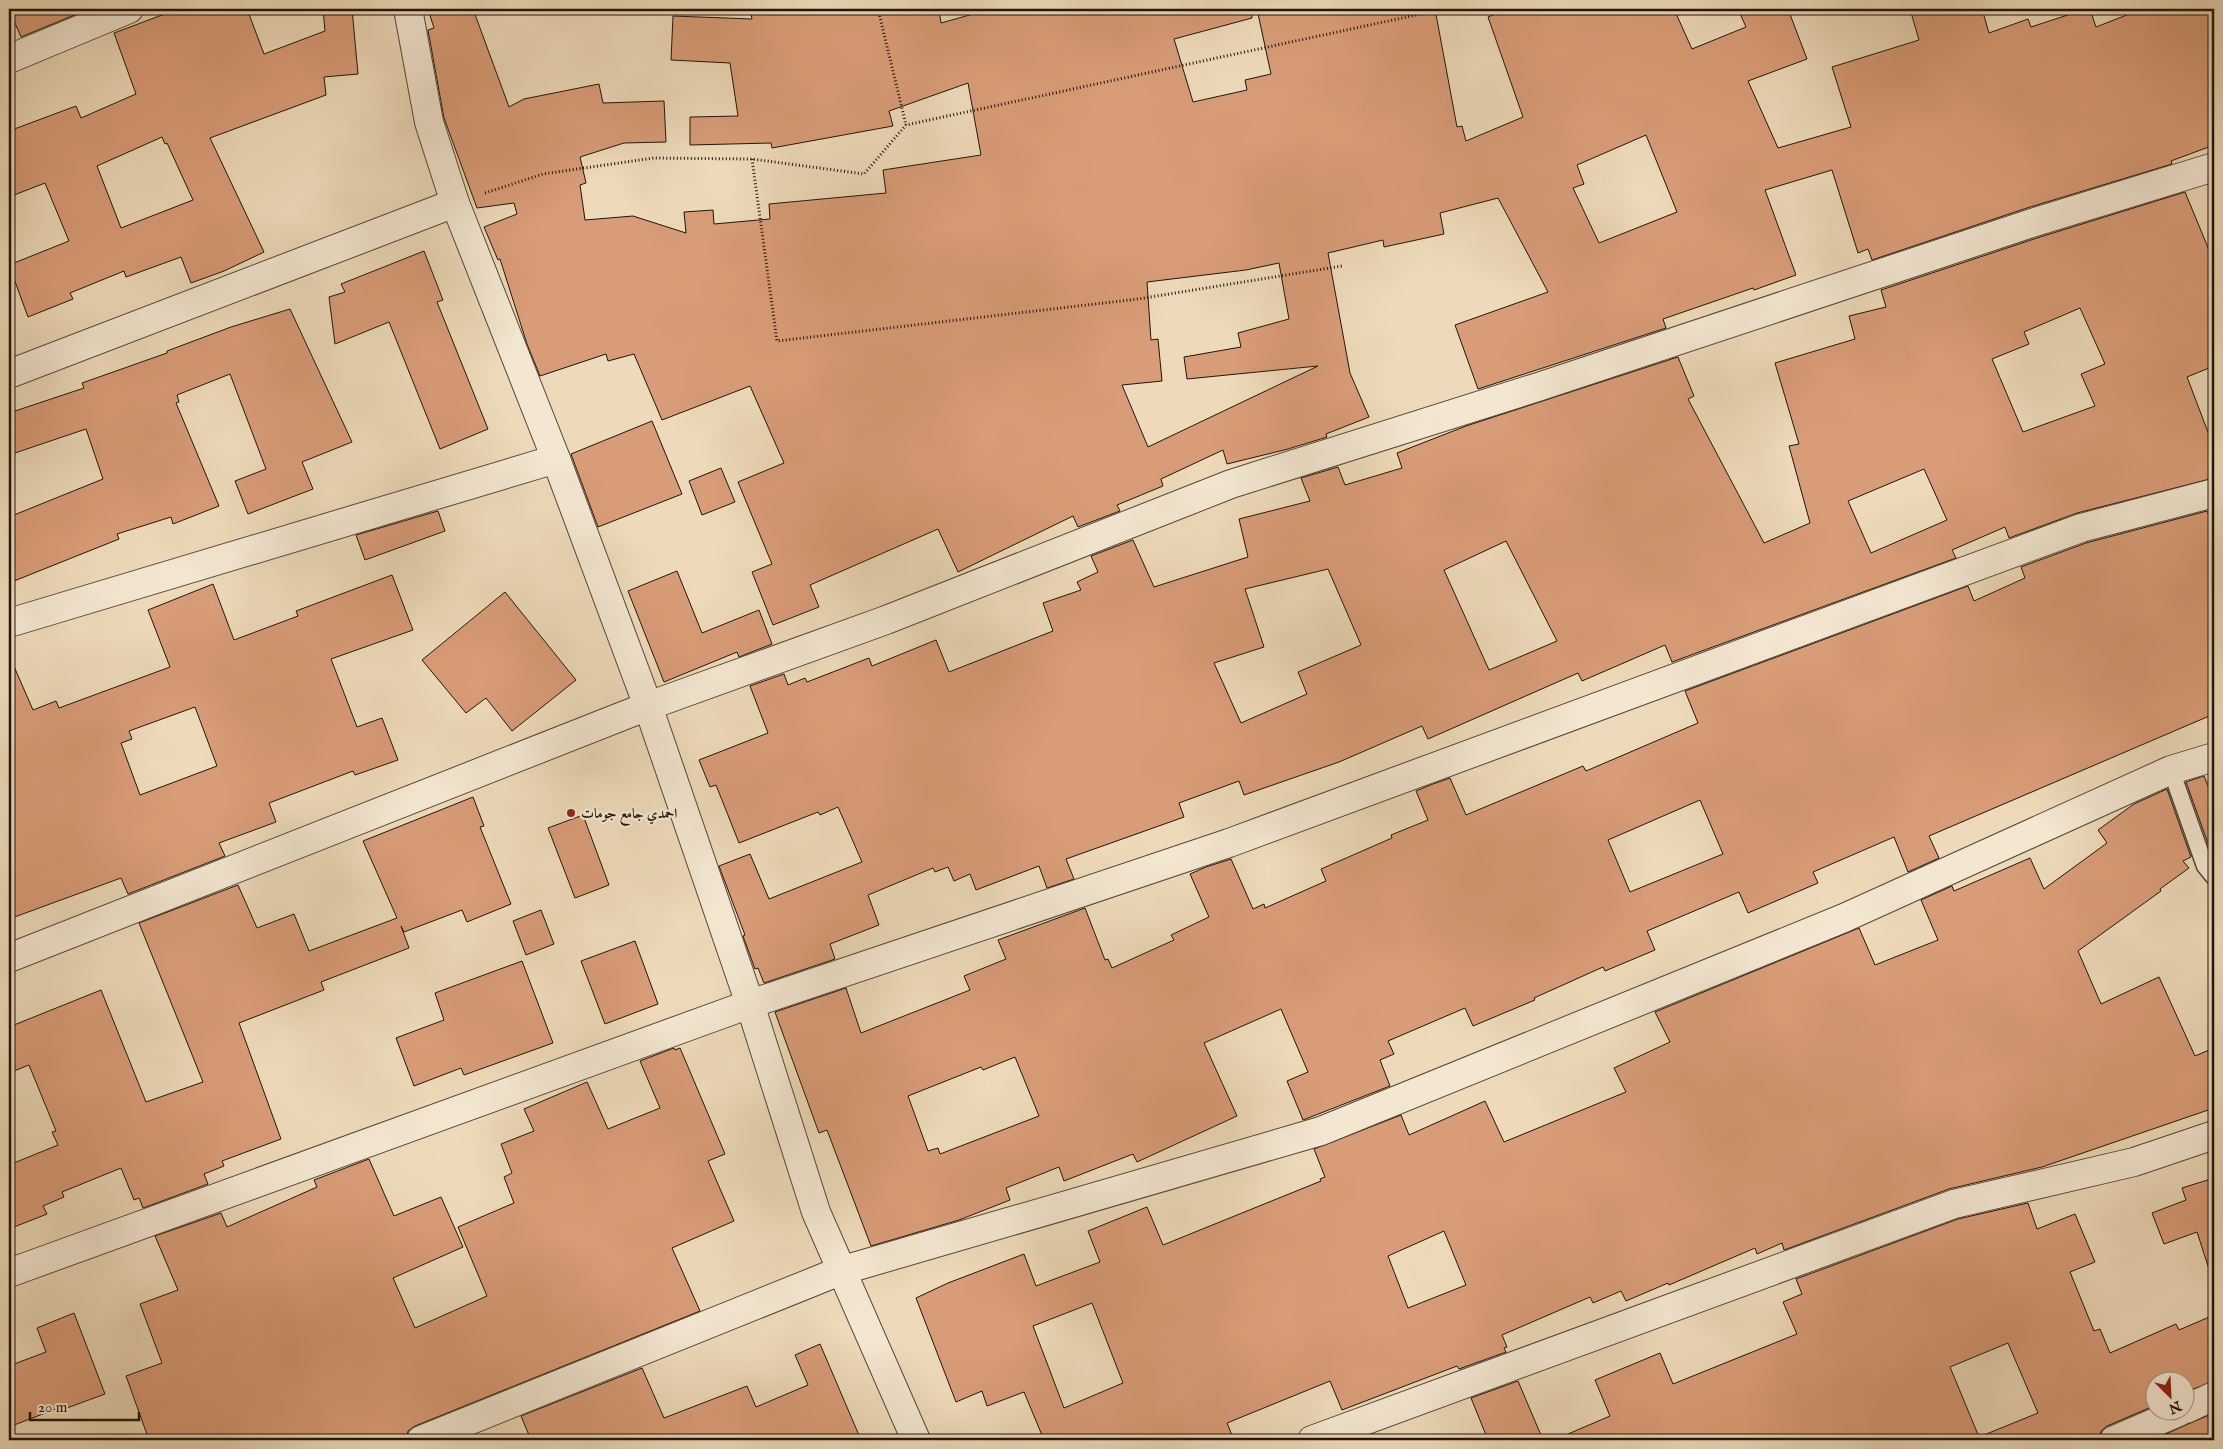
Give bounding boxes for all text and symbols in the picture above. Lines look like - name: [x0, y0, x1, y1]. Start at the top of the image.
- place label: احمدي جامع جومات: [581, 805, 677, 826]
- marker: احمدي جامع جومات: [565, 807, 577, 819]
- north arrow: [2146, 1372, 2196, 1422]
- scale bar: [30, 1389, 139, 1421]
- text: N: [2166, 1396, 2185, 1418]
- text: 20 m: [38, 1398, 68, 1417]

